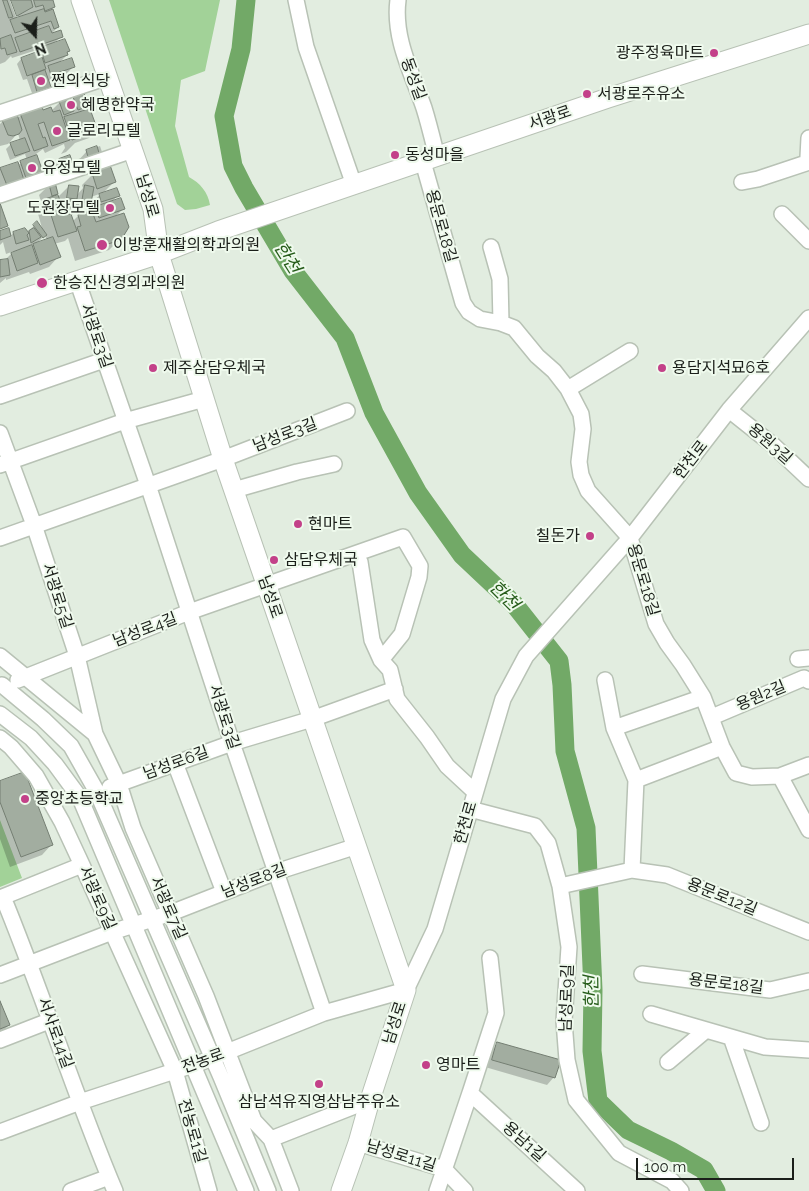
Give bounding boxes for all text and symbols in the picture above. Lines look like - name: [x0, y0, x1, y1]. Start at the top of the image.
- north arrow: [10, 10, 60, 60]
- text: N: [33, 40, 48, 58]
- place label: 광주정육마트: [616, 43, 704, 63]
- marker: 광주정육마트: [708, 47, 720, 59]
- street label: 동성길: [396, 55, 430, 103]
- place label: 쩐의식당: [51, 71, 110, 91]
- marker: 쩐의식당: [35, 75, 47, 87]
- place label: 서광로주유소: [597, 84, 685, 104]
- marker: 서광로주유소: [581, 88, 593, 100]
- place label: 혜명한약국: [81, 95, 155, 115]
- marker: 혜명한약국: [65, 99, 77, 111]
- street label: 서광로: [526, 102, 574, 134]
- place label: 글로리모텔: [67, 121, 141, 141]
- marker: 글로리모텔: [51, 125, 63, 137]
- place label: 동성마을: [405, 145, 464, 165]
- marker: 동성마을: [389, 149, 401, 161]
- place label: 유정모텔: [42, 158, 101, 178]
- marker: 유정모텔: [26, 162, 38, 174]
- street label: 남성로: [132, 172, 162, 220]
- street label: 용문로18길: [421, 187, 461, 265]
- place label: 도원장모텔: [26, 198, 100, 218]
- marker: 도원장모텔: [104, 202, 116, 214]
- place label: 이방훈재활의학과의원: [113, 235, 260, 255]
- marker: 이방훈재활의학과의원: [95, 238, 109, 252]
- water label: 한천: [269, 238, 305, 278]
- place label: 한승진신경외과의원: [53, 273, 185, 293]
- marker: 한승진신경외과의원: [35, 276, 49, 290]
- street label: 서광로3길: [76, 301, 116, 371]
- place label: 제주삼담우체국: [163, 358, 266, 378]
- place label: 용담지석묘6호: [672, 358, 770, 378]
- marker: 제주삼담우체국: [147, 362, 159, 374]
- marker: 용담지석묘6호: [656, 362, 668, 374]
- street label: 남성로3길: [250, 414, 320, 456]
- street label: 용원3길: [744, 419, 796, 469]
- street label: 한천로: [670, 437, 712, 483]
- place label: 현마트: [308, 514, 352, 534]
- marker: 현마트: [292, 518, 304, 530]
- place label: 칠돈가: [536, 526, 580, 546]
- marker: 칠돈가: [584, 530, 596, 542]
- street label: 용문로18길: [623, 541, 663, 619]
- place label: 삼담우체국: [284, 550, 358, 570]
- marker: 삼담우체국: [268, 554, 280, 566]
- street label: 서광로5길: [37, 561, 77, 631]
- street label: 남성로: [254, 573, 286, 621]
- water label: 한천: [485, 577, 523, 615]
- street label: 남성로4길: [110, 609, 180, 651]
- street label: 용원2길: [733, 677, 789, 715]
- street label: 서광로3길: [204, 682, 244, 752]
- street label: 남성로6길: [141, 742, 211, 784]
- place label: 중앙초등학교: [35, 789, 123, 809]
- marker: 중앙초등학교: [19, 793, 31, 805]
- street label: 한천로: [451, 799, 481, 847]
- street label: 남성로8길: [219, 860, 289, 902]
- street label: 서광로9길: [74, 863, 120, 933]
- street label: 서광로7길: [146, 873, 190, 943]
- street label: 용문로12길: [684, 874, 760, 920]
- street label: 남성로9길: [556, 964, 578, 1032]
- street label: 용문로18길: [688, 970, 764, 998]
- water label: 한천: [581, 975, 603, 1009]
- street label: 서사로14길: [33, 995, 77, 1071]
- street label: 남성로: [379, 999, 411, 1047]
- street label: 전농로: [179, 1044, 227, 1078]
- place label: 영마트: [436, 1055, 480, 1075]
- marker: 영마트: [420, 1059, 432, 1071]
- marker: 삼남석유직영삼남주유소: [313, 1078, 325, 1090]
- place label: 삼남석유직영삼남주유소: [238, 1092, 400, 1112]
- street label: 전농로1길: [174, 1097, 210, 1165]
- street label: 용남1길: [499, 1118, 549, 1166]
- street label: 남성로11길: [363, 1136, 439, 1176]
- scale bar: [639, 1148, 796, 1180]
- text: 100 m: [644, 1158, 686, 1176]

